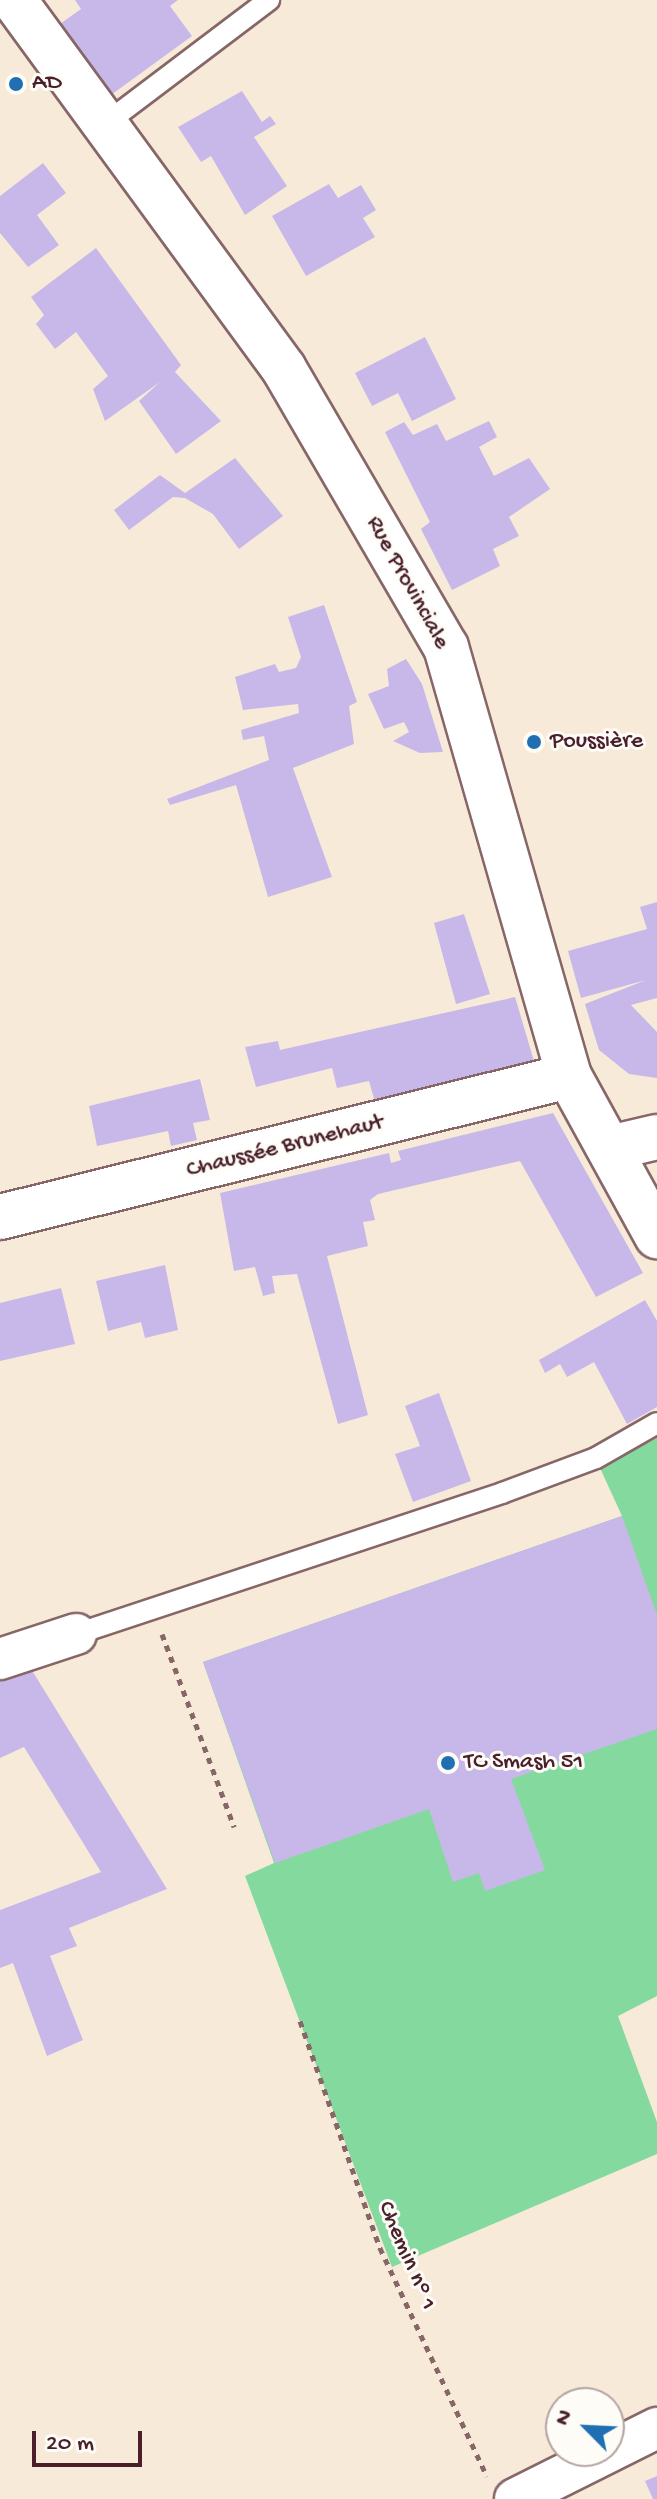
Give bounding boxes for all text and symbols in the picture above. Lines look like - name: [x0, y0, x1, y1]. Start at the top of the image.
- place label: AD: [32, 70, 62, 98]
- marker: AD: [7, 75, 25, 93]
- street label: Rue Provinciale: [359, 511, 455, 655]
- place label: Poussière: [550, 728, 643, 756]
- marker: Poussière: [525, 733, 543, 751]
- street label: Chaussée Brunehaut: [184, 1109, 386, 1185]
- place label: TC Smash 51: [464, 1749, 583, 1777]
- marker: TC Smash 51: [439, 1754, 457, 1772]
- street label: Chemin n° 1: [370, 2197, 442, 2315]
- north arrow: [545, 2387, 625, 2467]
- text: N: [550, 2406, 580, 2430]
- scale bar: [36, 2415, 146, 2465]
- text: 20 m: [46, 2430, 94, 2459]

